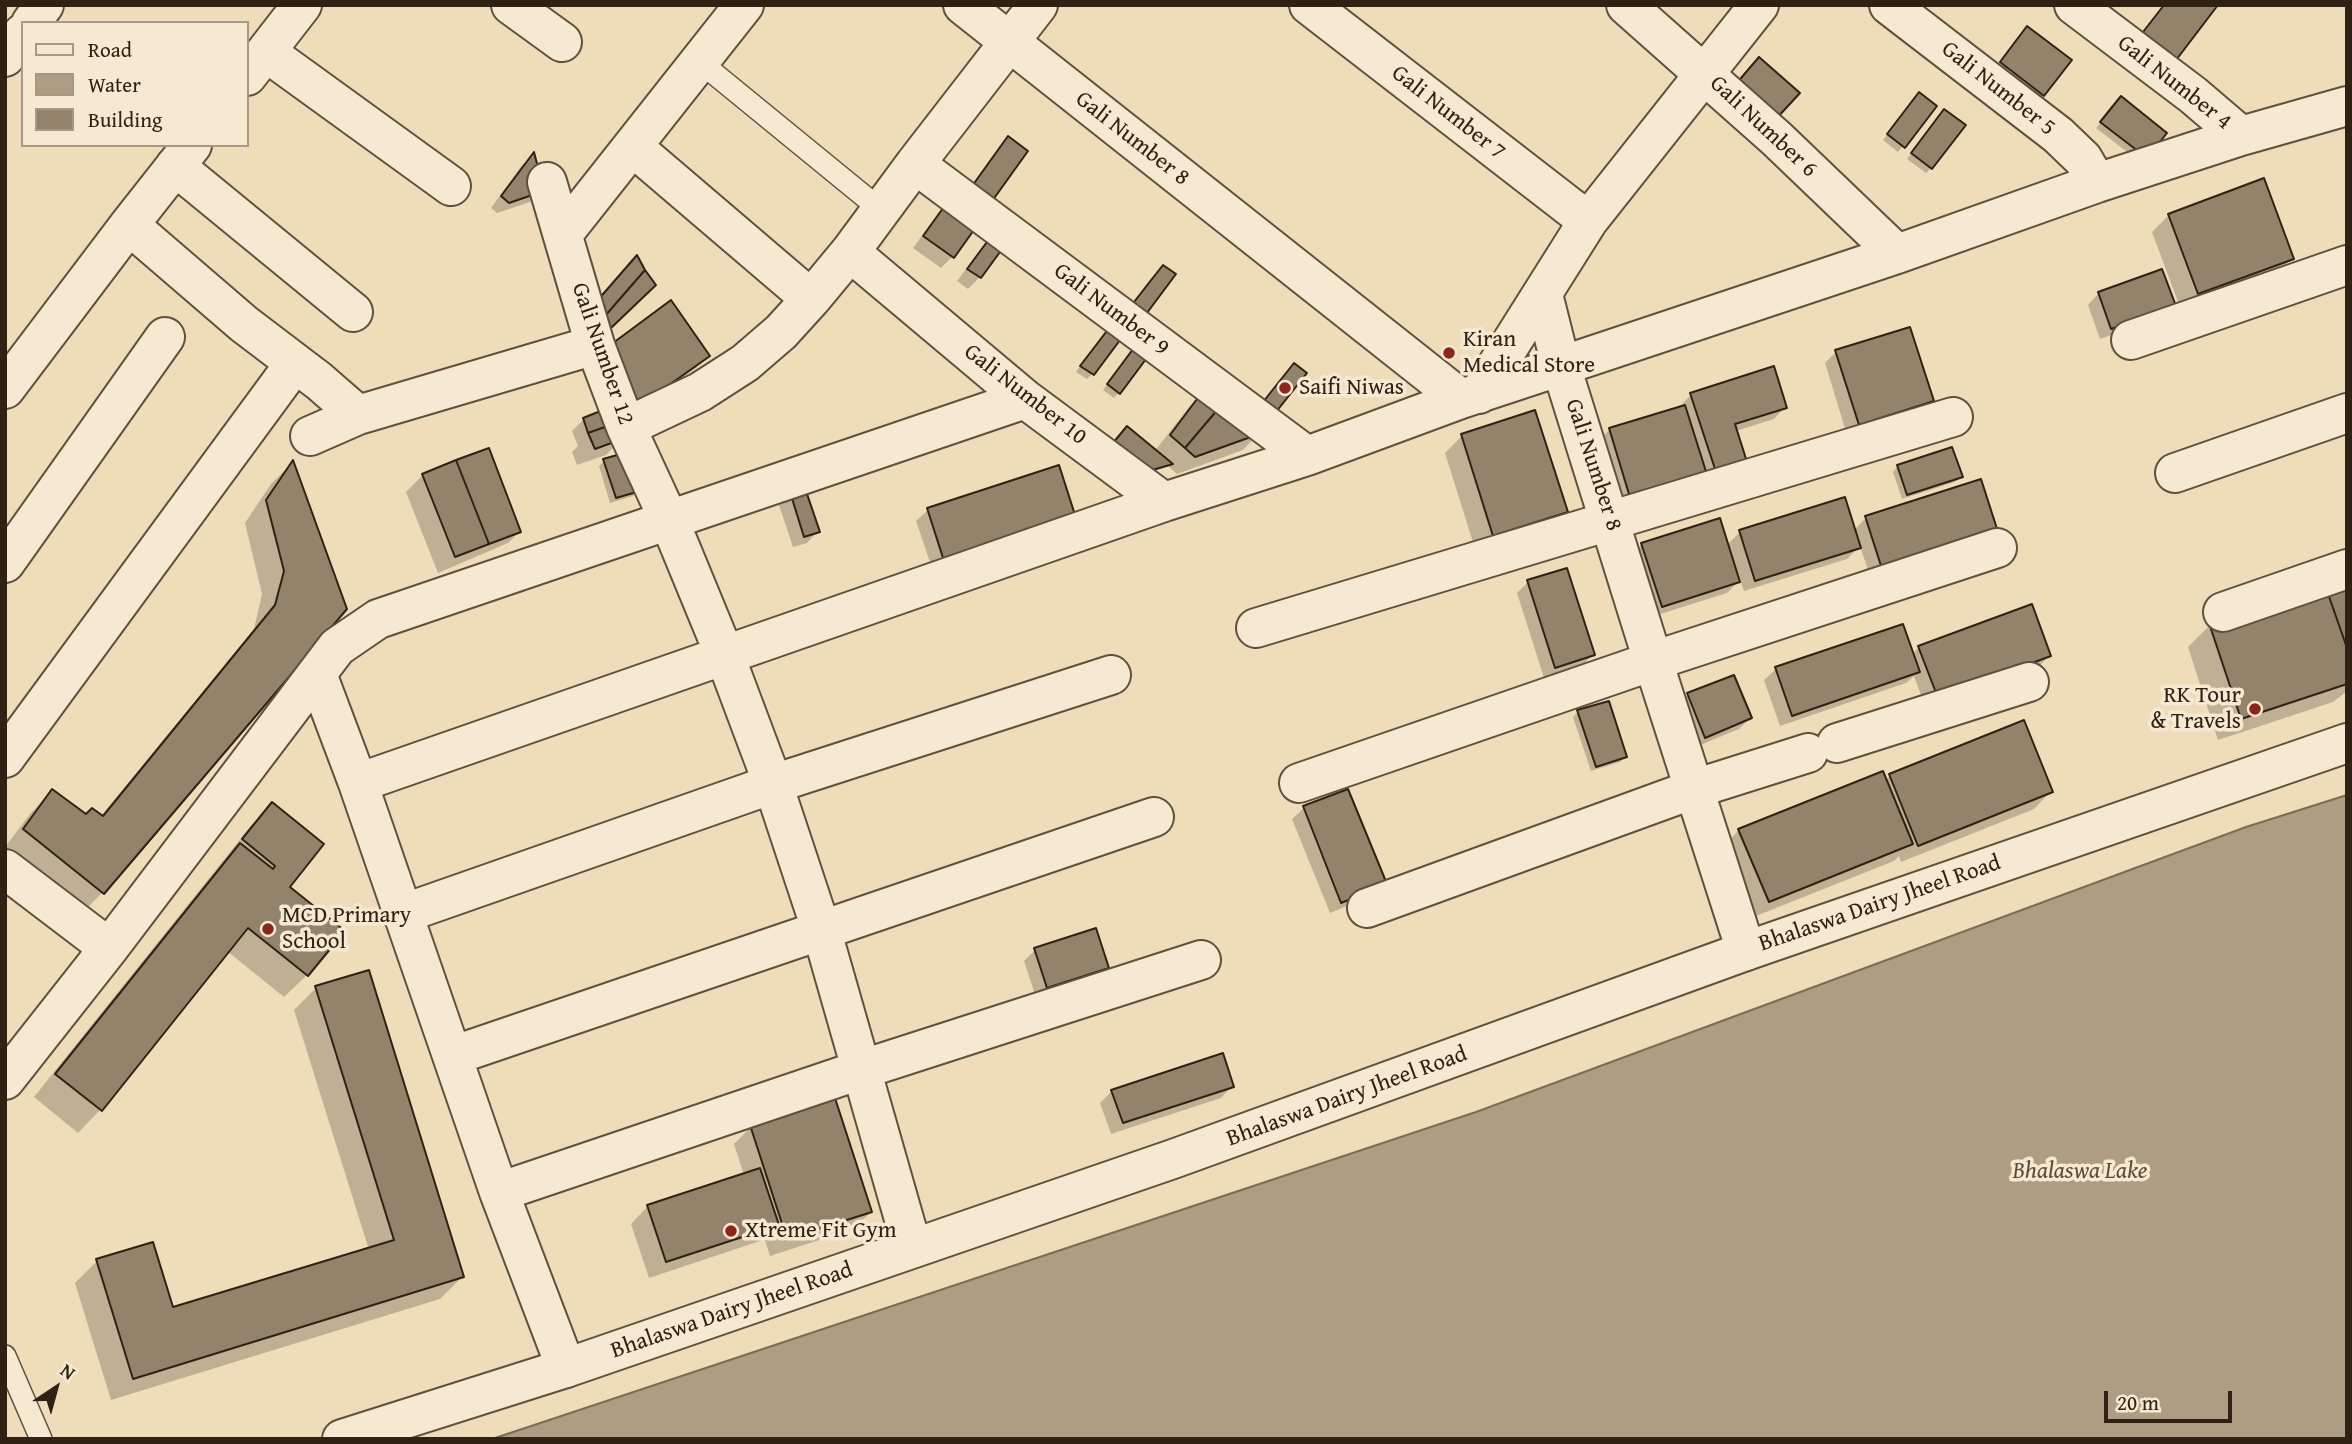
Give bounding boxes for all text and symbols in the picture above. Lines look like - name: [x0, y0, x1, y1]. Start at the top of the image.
- legend: [21, 21, 248, 147]
- street label: Gali Number 4: [2112, 30, 2236, 136]
- text: Road: [88, 34, 132, 65]
- street label: Gali Number 5: [1936, 36, 2060, 142]
- street label: Gali Number 7: [1386, 60, 1510, 166]
- text: Water: [88, 69, 141, 100]
- street label: Gali Number 6: [1703, 70, 1823, 184]
- street label: Gali Number 8: [1070, 86, 1194, 192]
- text: Building: [88, 104, 162, 135]
- street label: Gali Number 9: [1048, 258, 1174, 362]
- street label: Gali Number 12: [565, 280, 639, 428]
- place label: Kiran Medical Store: [1463, 326, 1595, 380]
- street label: Gali Number 10: [958, 339, 1092, 451]
- marker: Kiran Medical Store: [1441, 345, 1457, 361]
- place label: Saifi Niwas: [1299, 374, 1404, 402]
- marker: Saifi Niwas: [1277, 380, 1293, 396]
- street label: Gali Number 8: [1559, 396, 1627, 534]
- place label: RK Tour & Travels: [2150, 682, 2241, 736]
- marker: RK Tour & Travels: [2247, 701, 2263, 717]
- street label: Bhalaswa Dairy Jheel Road: [1755, 850, 2005, 958]
- place label: MCD Primary School: [282, 902, 411, 956]
- marker: MCD Primary School: [260, 921, 276, 937]
- street label: Bhalaswa Dairy Jheel Road: [1223, 1041, 1471, 1153]
- water label: Bhalaswa Lake: [2013, 1158, 2147, 1186]
- place label: Xtreme Fit Gym: [745, 1217, 897, 1245]
- marker: Xtreme Fit Gym: [723, 1223, 739, 1239]
- street label: Bhalaswa Dairy Jheel Road: [607, 1257, 857, 1365]
- north arrow: [21, 1353, 91, 1423]
- text: N: [55, 1356, 82, 1386]
- scale bar: [2107, 1378, 2235, 1422]
- text: 20 m: [2117, 1387, 2159, 1418]

